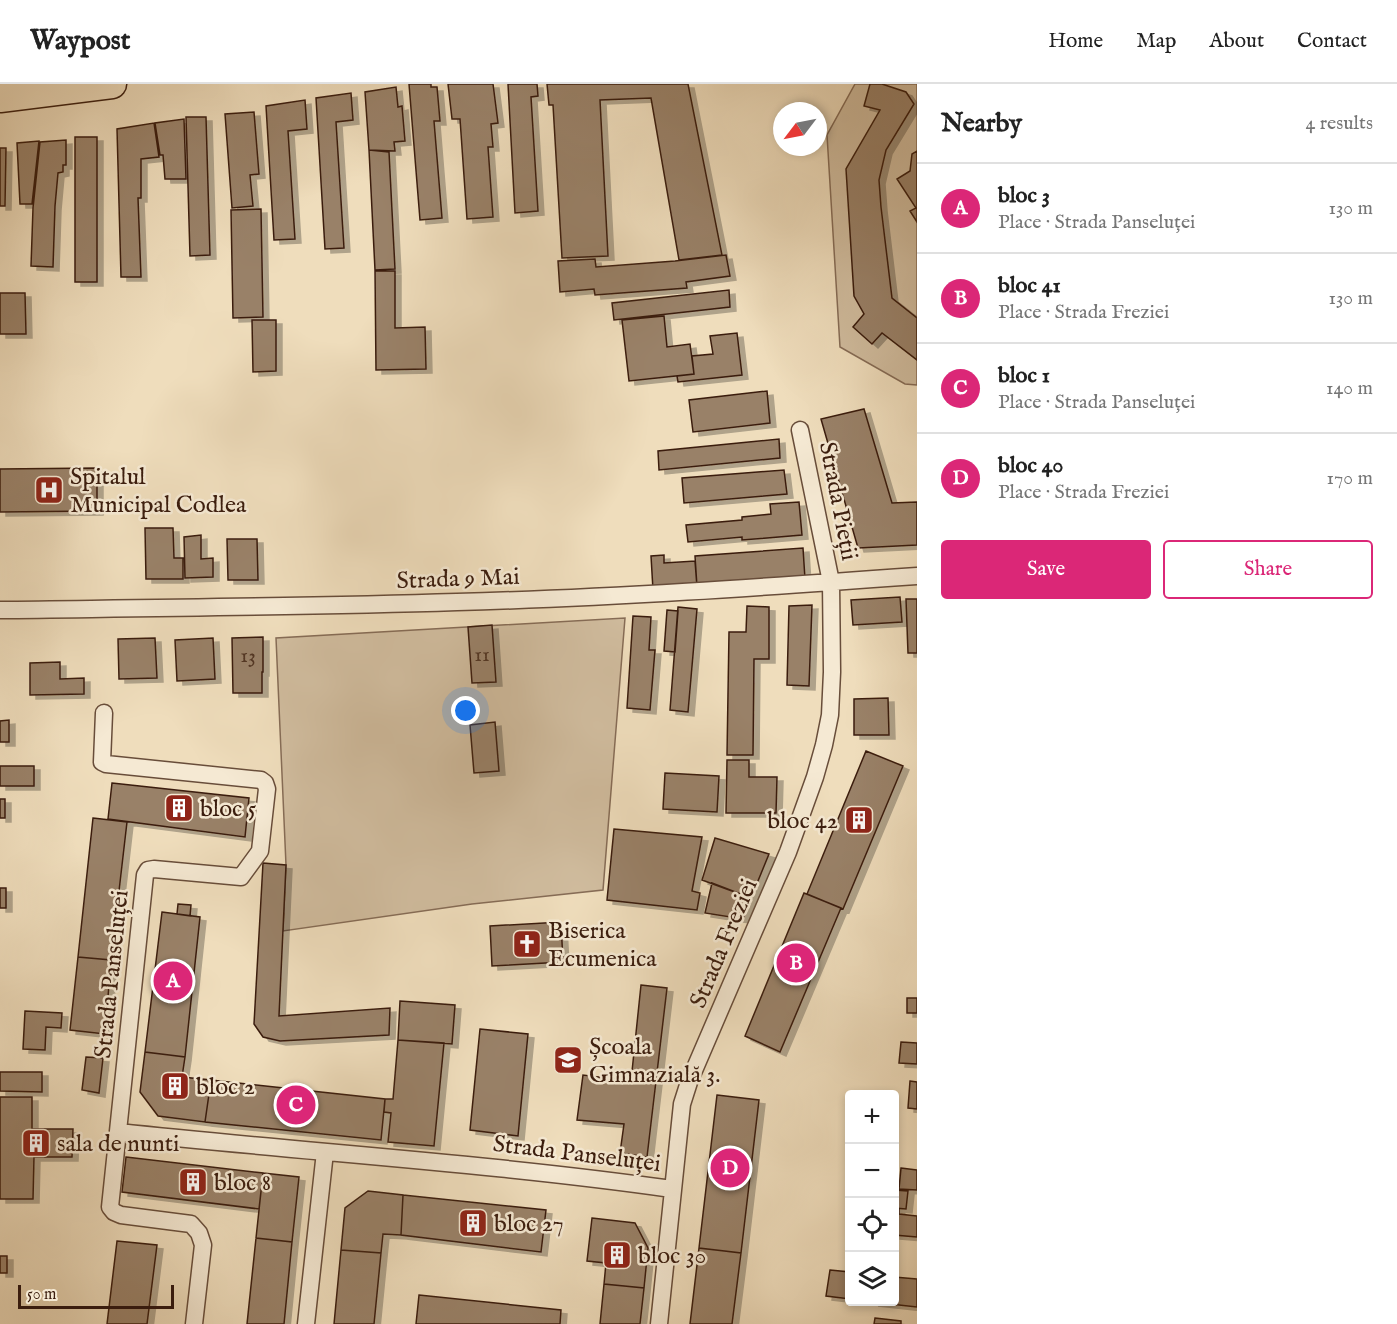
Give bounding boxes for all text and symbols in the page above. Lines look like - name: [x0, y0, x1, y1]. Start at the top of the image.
- text: Waypost: [30, 24, 130, 59]
- text: Home: [1048, 28, 1103, 55]
- text: Map: [1136, 28, 1176, 55]
- text: About: [1209, 28, 1264, 55]
- text: Contact: [1297, 28, 1367, 55]
- north arrow: [773, 102, 827, 156]
- text: Nearby: [941, 107, 1022, 140]
- text: 4 results: [1306, 111, 1373, 136]
- text: bloc 3: [998, 182, 1050, 210]
- text: A: [954, 196, 967, 221]
- text: 130 m: [1328, 196, 1373, 221]
- text: Place · Strada Panseluței: [998, 210, 1195, 235]
- text: bloc 41: [998, 272, 1061, 300]
- text: B: [954, 286, 967, 311]
- text: 130 m: [1328, 286, 1373, 311]
- text: Place · Strada Freziei: [998, 300, 1169, 325]
- text: bloc 1: [998, 362, 1050, 390]
- text: C: [953, 376, 968, 401]
- text: 140 m: [1326, 376, 1373, 401]
- text: Place · Strada Panseluței: [998, 390, 1195, 415]
- street label: Strada Pieții: [811, 439, 864, 563]
- text: bloc 40: [998, 452, 1063, 480]
- place label: Spitalul Municipal Codlea: [70, 462, 247, 521]
- text: D: [952, 466, 969, 491]
- text: 170 m: [1327, 466, 1373, 491]
- hospital icon: Spitalul Municipal Codlea: [33, 474, 65, 506]
- text: Place · Strada Freziei: [998, 480, 1169, 505]
- button: Save: [941, 540, 1151, 599]
- button: Share: [1163, 540, 1373, 599]
- street label: Strada 9 Mai: [396, 562, 520, 597]
- house number: 11: [474, 642, 490, 669]
- house number: 13: [240, 643, 256, 670]
- your location: [451, 696, 480, 725]
- building icon: bloc 5: [163, 792, 195, 824]
- place label: bloc 5: [200, 794, 257, 825]
- building icon: bloc 42: [843, 804, 875, 836]
- place label: bloc 42: [767, 806, 838, 837]
- street label: Strada Freziei: [683, 874, 766, 1013]
- street label: Strada Panseluței: [88, 888, 137, 1060]
- place label: Biserica Ecumenica: [548, 916, 657, 975]
- church icon: Biserica Ecumenica: [511, 928, 543, 960]
- pin: B: [776, 940, 816, 986]
- pin: A: [154, 958, 192, 1004]
- place label: Școala Gimnazială 3.: [589, 1032, 720, 1091]
- school or university icon: Școala Gimnazială 3.: [552, 1044, 584, 1076]
- building icon: bloc 2: [159, 1070, 191, 1102]
- place label: bloc 2: [196, 1072, 255, 1103]
- pin: C: [276, 1082, 316, 1128]
- map controls: [845, 1090, 899, 1306]
- button: +: [845, 1090, 899, 1144]
- building icon: sala de nunti: [20, 1127, 52, 1159]
- place label: sala de nunti: [57, 1129, 179, 1160]
- street label: Strada Panseluței: [491, 1129, 663, 1180]
- button: −: [845, 1144, 899, 1198]
- pin: D: [710, 1146, 750, 1190]
- building icon: bloc 8: [177, 1166, 209, 1198]
- place label: bloc 8: [214, 1168, 271, 1199]
- button: locate: [845, 1198, 899, 1252]
- building icon: bloc 27: [457, 1207, 489, 1239]
- place label: bloc 27: [494, 1209, 564, 1240]
- building icon: bloc 30: [601, 1239, 633, 1271]
- place label: bloc 30: [638, 1241, 706, 1272]
- button: layers: [845, 1252, 899, 1306]
- scale bar: [18, 1282, 174, 1310]
- text: 50 m: [27, 1285, 56, 1305]

